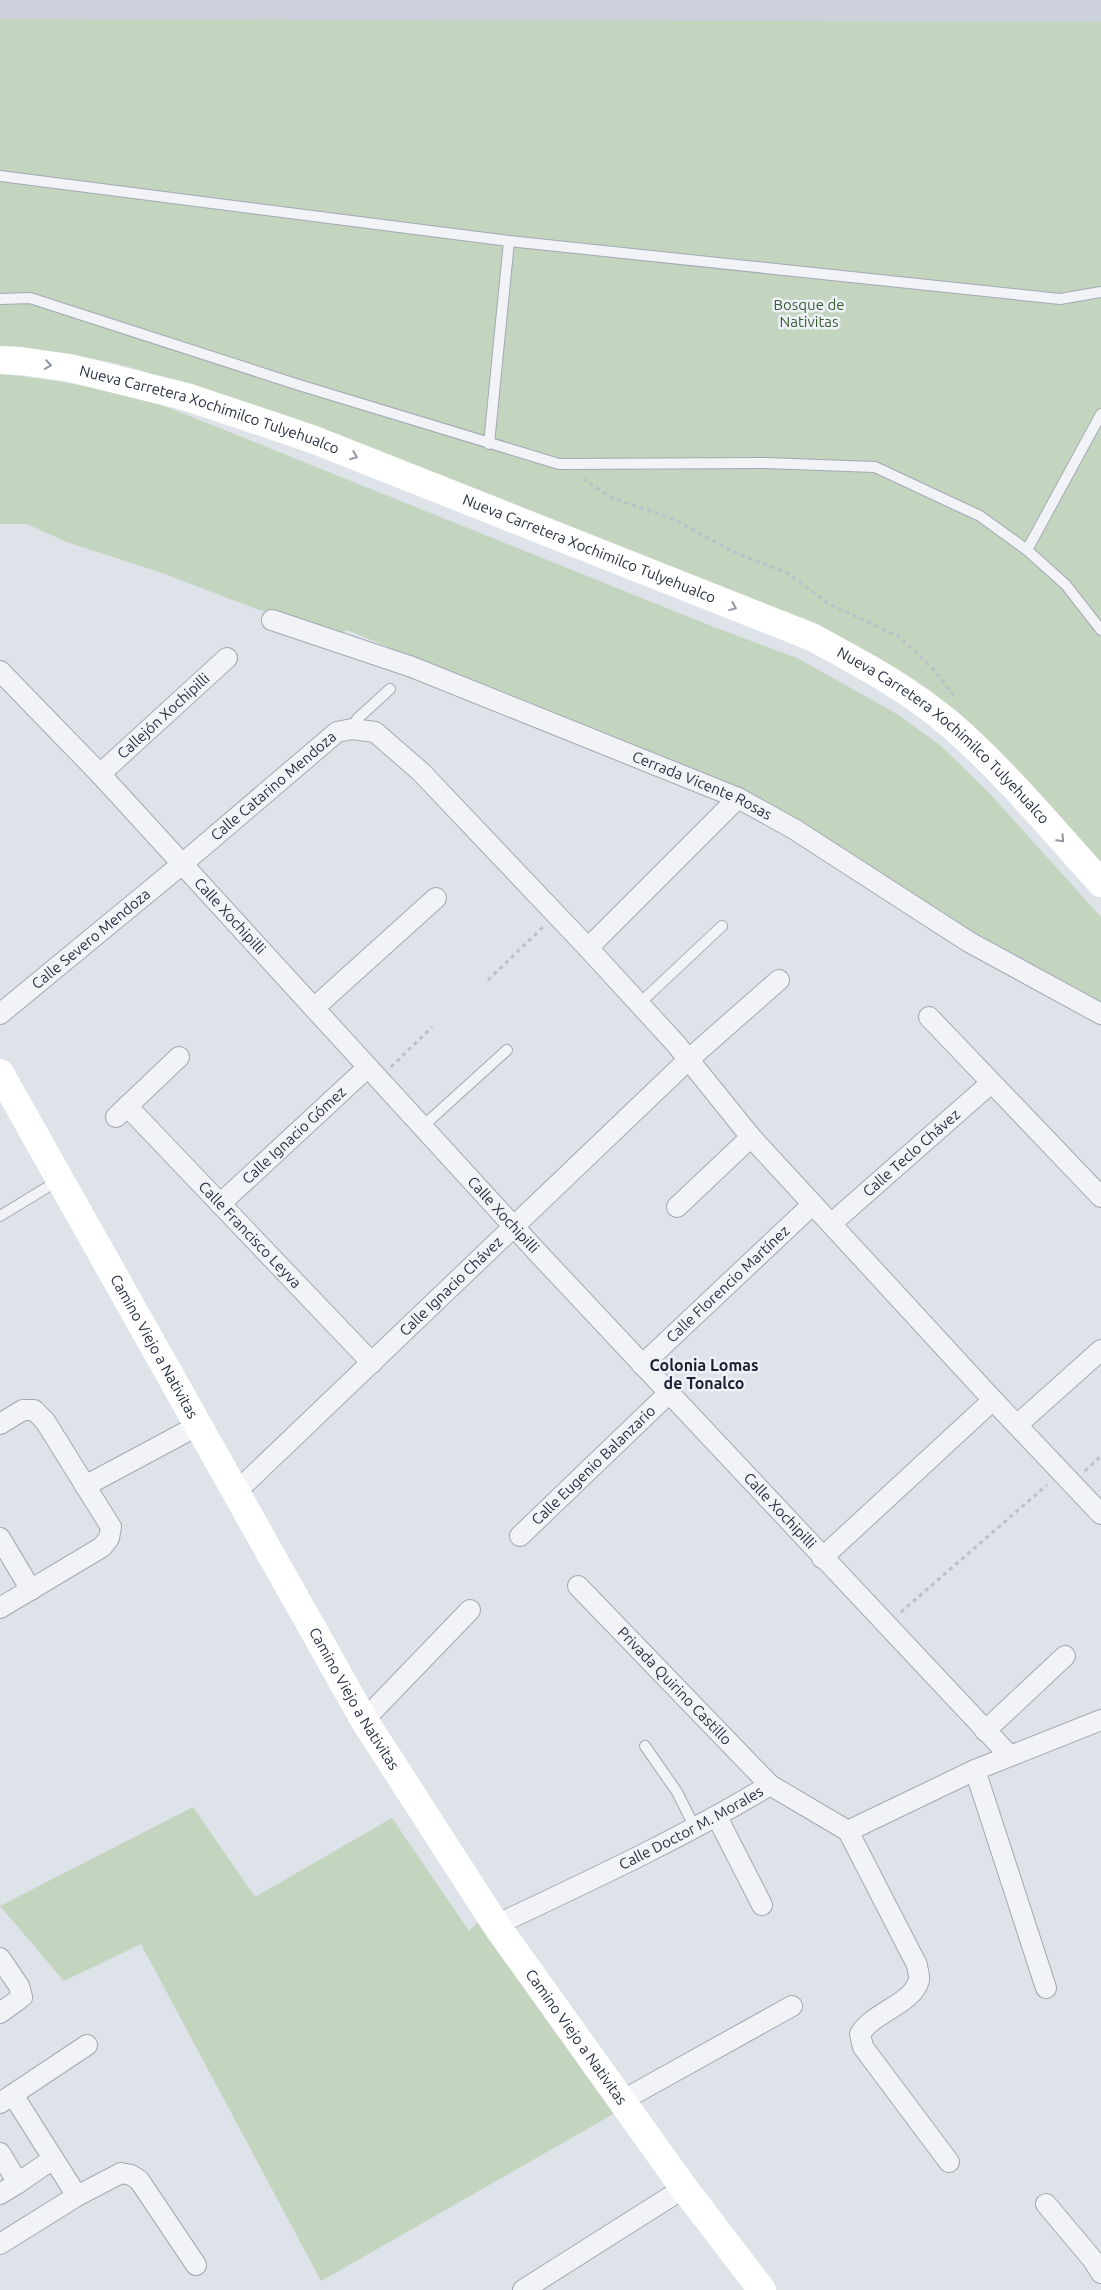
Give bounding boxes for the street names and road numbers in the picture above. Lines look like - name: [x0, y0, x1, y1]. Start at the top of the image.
- street label: Nueva Carretera Xochimilco Tulyehualco: [78, 362, 342, 457]
- street label: Nueva Carretera Xochimilco Tulyehualco: [460, 491, 718, 606]
- street label: Nueva Carretera Xochimilco Tulyehualco: [834, 643, 1053, 827]
- street label: Callejón Xochipilli: [114, 669, 213, 762]
- street label: Calle Catarino Mendoza: [207, 728, 339, 844]
- street label: Cerrada Vicente Rosas: [630, 747, 775, 823]
- street label: Calle Xochipilli: [191, 874, 269, 957]
- street label: Calle Severo Mendoza: [28, 885, 153, 992]
- street label: Calle Ignacio Gómez: [238, 1083, 349, 1187]
- street label: Calle Teclo Chávez: [859, 1105, 963, 1200]
- street label: Calle Xochipilli: [464, 1173, 543, 1256]
- street label: Calle Francisco Leyva: [195, 1178, 305, 1291]
- street label: Calle Florencio Martínez: [663, 1222, 793, 1346]
- street label: Calle Ignacio Chávez: [396, 1233, 506, 1339]
- street label: Camino Viejo a Nativitas: [107, 1271, 202, 1421]
- street label: Calle Eugenio Balanzario: [528, 1402, 659, 1528]
- street label: Calle Xochipilli: [741, 1469, 820, 1552]
- street label: Privada Quirino Castillo: [614, 1623, 735, 1748]
- street label: Camino Viejo a Nativitas: [306, 1624, 403, 1773]
- street label: Calle Doctor M. Morales: [616, 1782, 766, 1873]
- street label: Camino Viejo a Nativitas: [522, 1966, 631, 2108]

